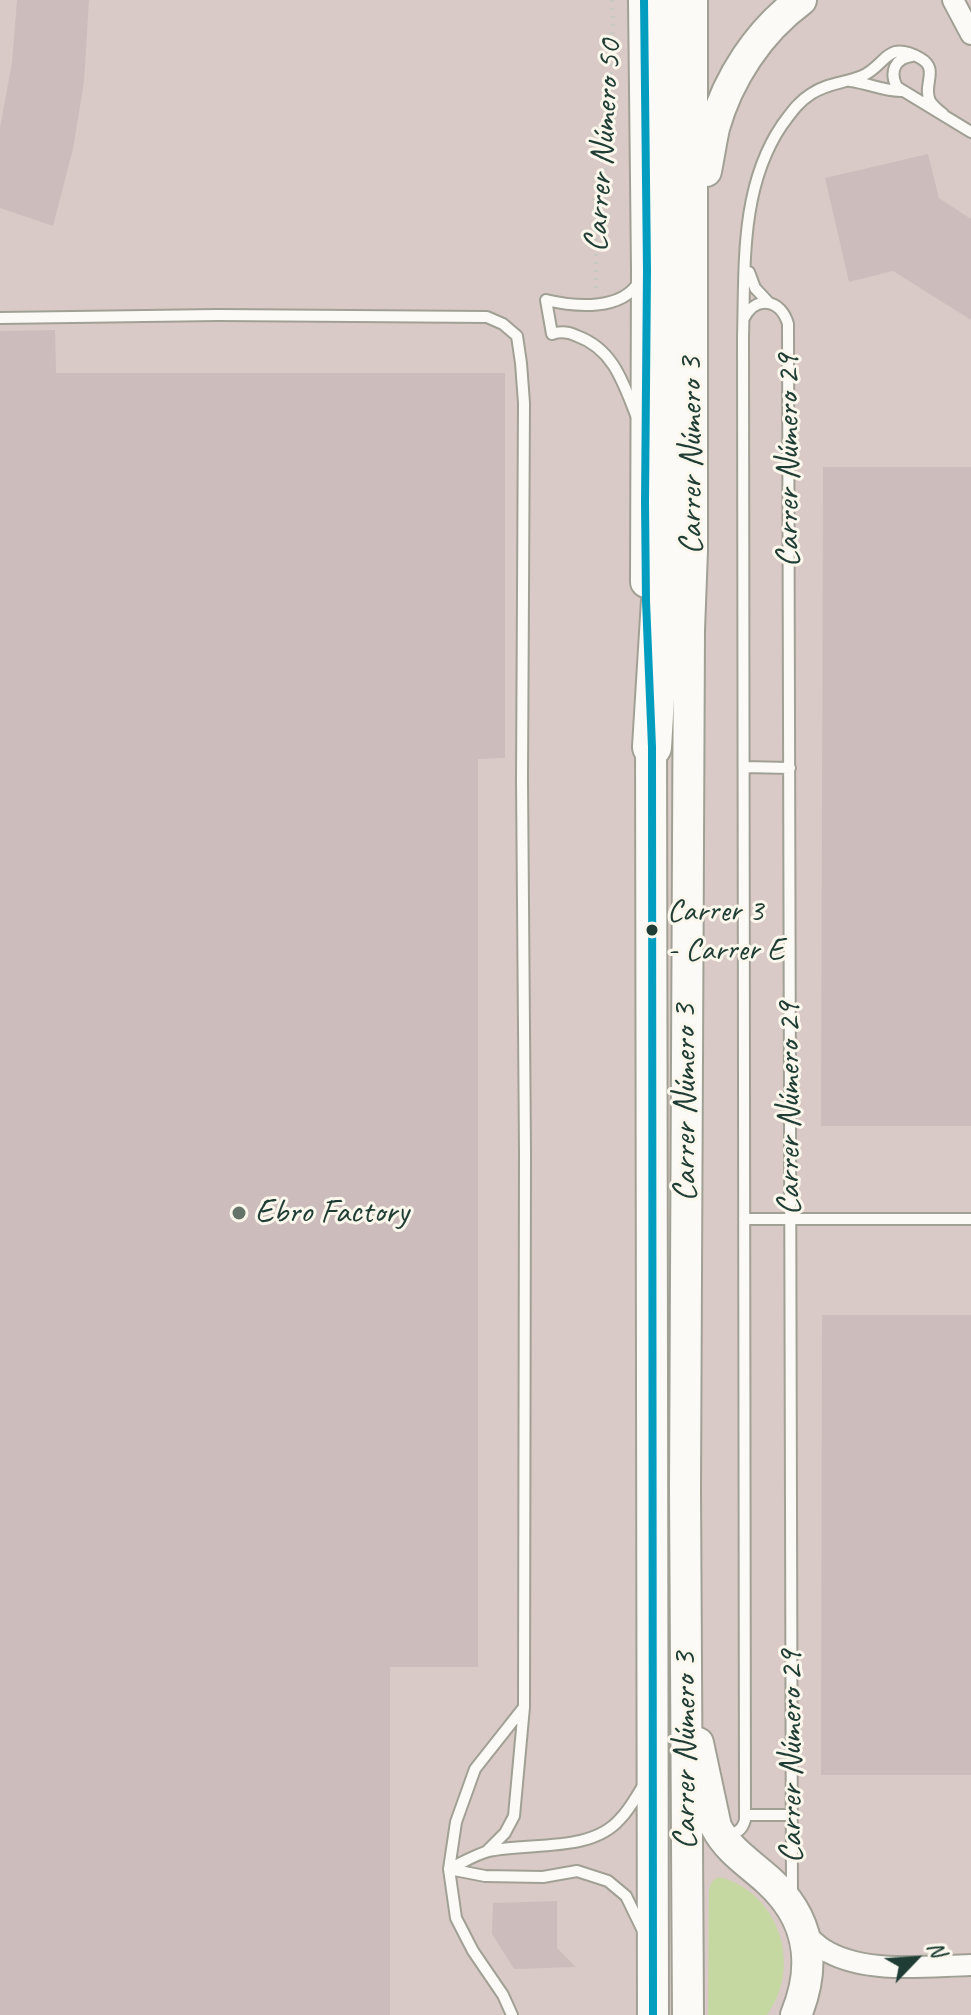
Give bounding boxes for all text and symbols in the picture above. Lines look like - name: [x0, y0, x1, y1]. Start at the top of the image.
- street label: Carrer Número 50: [576, 38, 632, 254]
- street label: Carrer Número 29: [769, 354, 809, 568]
- street label: Carrer Número 3: [672, 357, 712, 555]
- place label: Carrer 3 - Carrer E: [667, 893, 784, 968]
- marker: Carrer 3 - Carrer E: [644, 922, 660, 938]
- street label: Carrer Número 29: [770, 1002, 810, 1216]
- street label: Carrer Número 3: [666, 1004, 706, 1202]
- place label: Ebro Factory: [255, 1193, 409, 1233]
- marker: Ebro Factory: [230, 1204, 248, 1222]
- street label: Carrer Número 29: [772, 1650, 812, 1864]
- street label: Carrer Número 3: [666, 1652, 706, 1850]
- north arrow: [875, 1919, 955, 1999]
- text: N: [921, 1937, 952, 1961]

